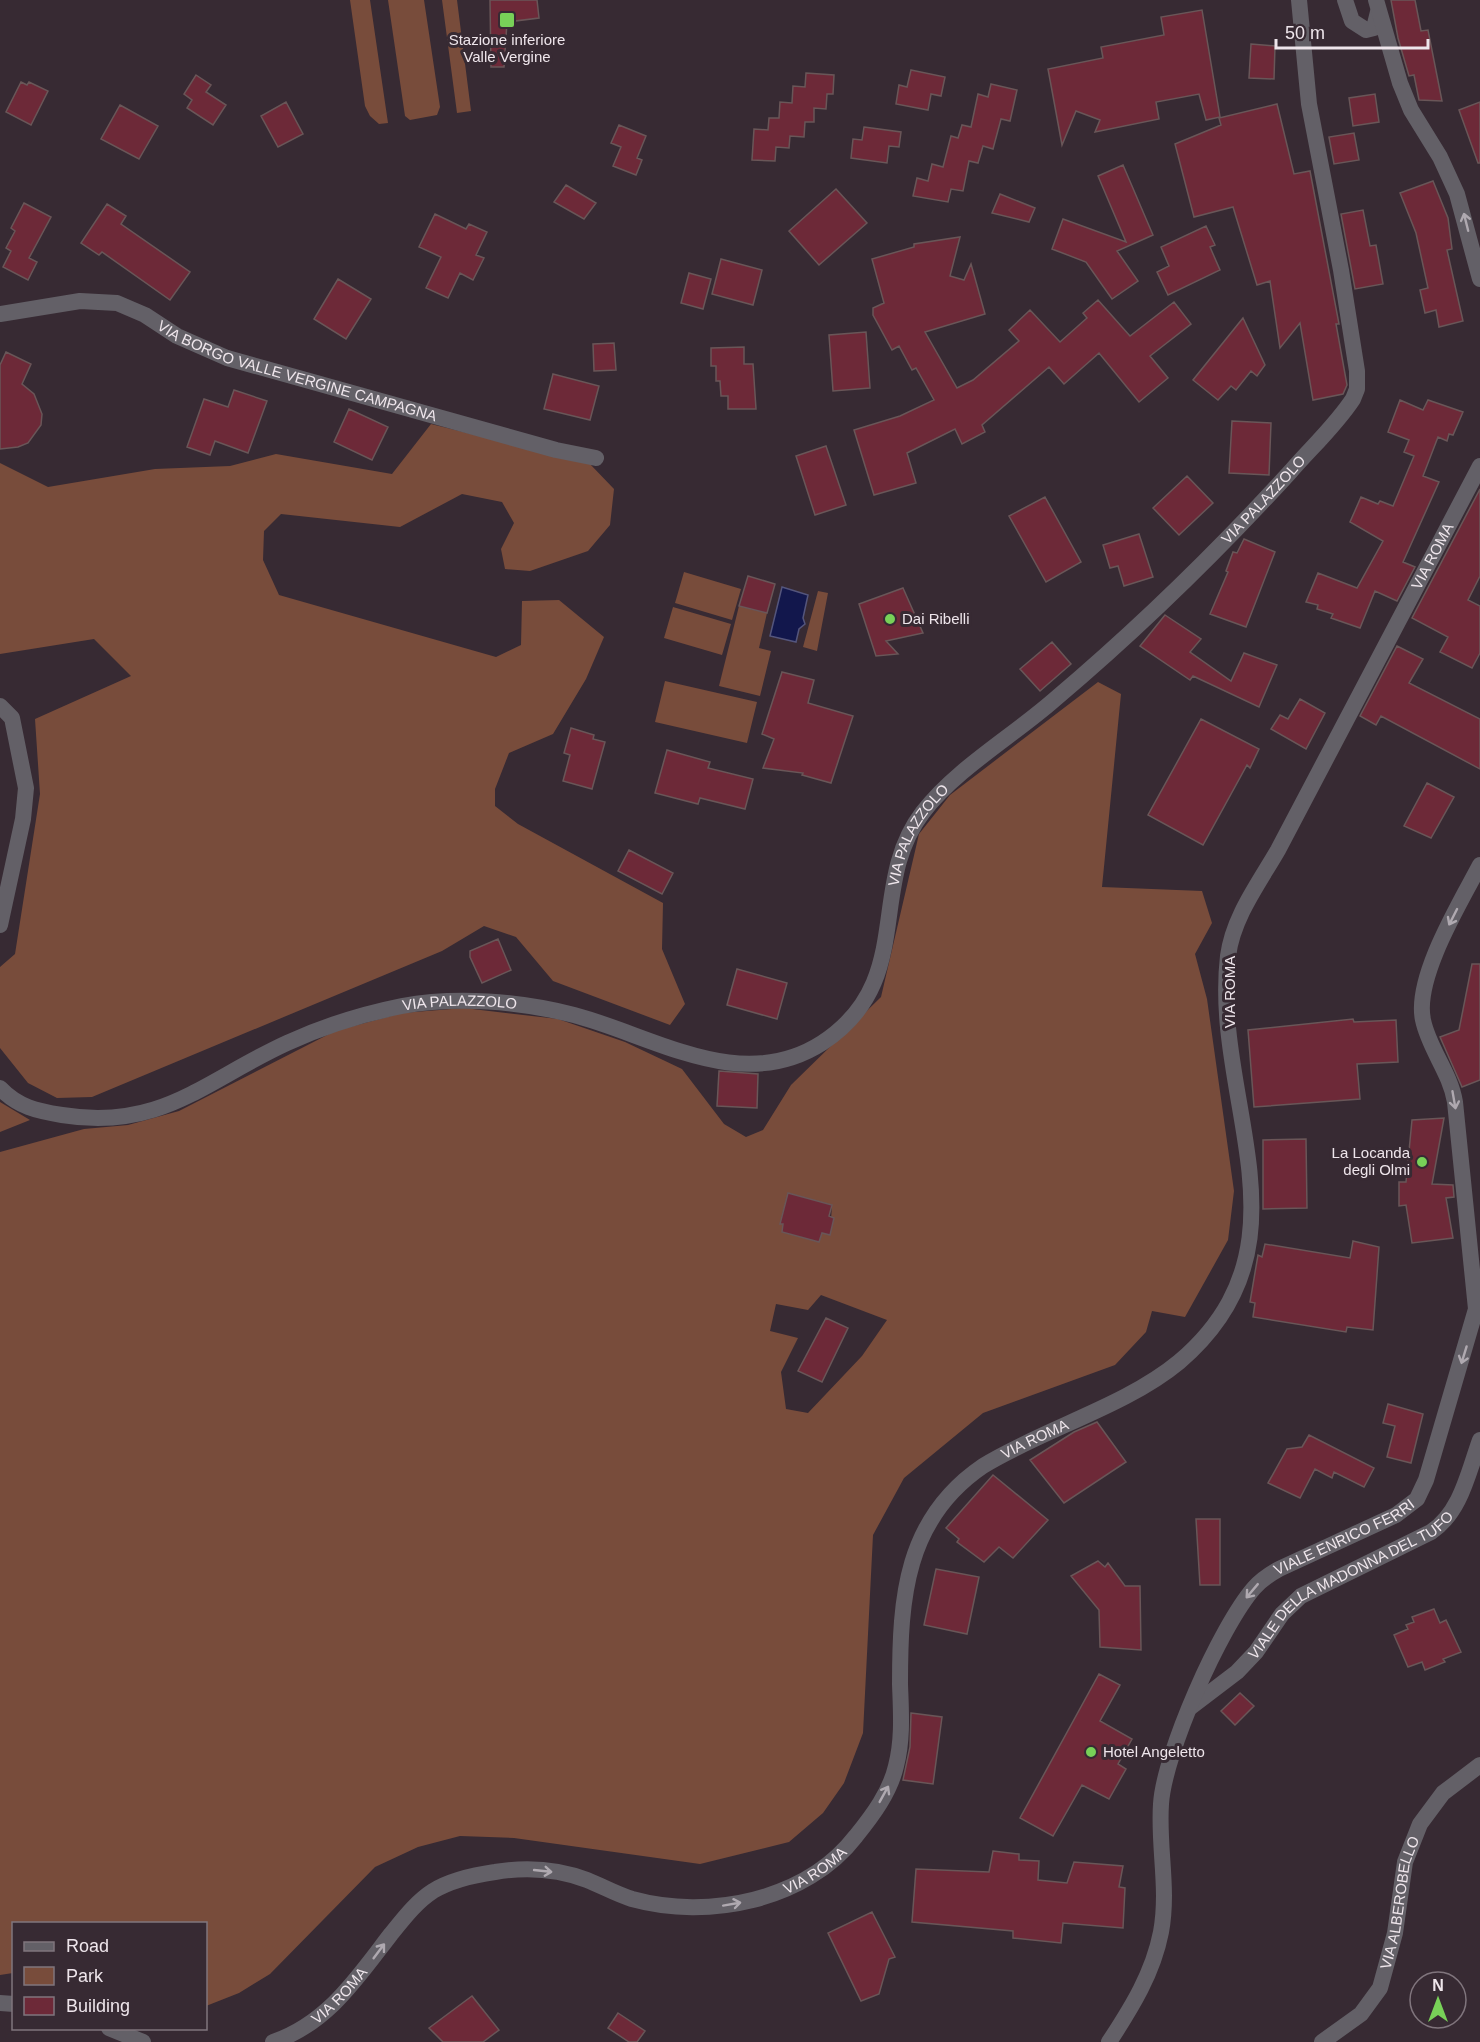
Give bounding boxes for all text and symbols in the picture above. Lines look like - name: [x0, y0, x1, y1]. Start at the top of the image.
- marker: Stazione inferiore Valle Vergine: [498, 11, 516, 29]
- scale bar: [1276, 12, 1428, 50]
- text: 50 m: [1285, 23, 1325, 43]
- place label: Stazione inferiore Valle Vergine: [449, 31, 565, 65]
- one-way arrow: [1459, 213, 1471, 232]
- street label: VIA BORGO VALLE VERGINE CAMPAGNA: [154, 317, 439, 424]
- street label: VIA PALAZZOLO: [1218, 452, 1309, 547]
- street label: VIA ROMA: [1408, 520, 1456, 592]
- place label: Dai Ribelli: [902, 610, 970, 627]
- marker: Dai Ribelli: [883, 612, 897, 626]
- street label: VIA PALAZZOLO: [885, 780, 952, 888]
- one-way arrow: [1446, 908, 1458, 926]
- street label: VIA ROMA: [1221, 956, 1238, 1028]
- street label: VIA PALAZZOLO: [401, 992, 518, 1014]
- one-way arrow: [1449, 1090, 1460, 1110]
- place label: La Locanda degli Olmi: [1332, 1144, 1411, 1178]
- marker: La Locanda degli Olmi: [1415, 1155, 1429, 1169]
- one-way arrow: [1458, 1345, 1469, 1364]
- street label: VIA ROMA: [998, 1416, 1071, 1462]
- street label: VIALE ENRICO FERRI: [1271, 1495, 1417, 1578]
- street label: VIALE DELLA MADONNA DEL TUFO: [1245, 1507, 1457, 1663]
- one-way arrow: [1246, 1583, 1259, 1599]
- place label: Hotel Angeletto: [1103, 1743, 1205, 1760]
- marker: Hotel Angeletto: [1084, 1745, 1098, 1759]
- one-way arrow: [879, 1786, 891, 1803]
- street label: VIA ALBEROBELLO: [1377, 1834, 1422, 1971]
- street label: VIA ROMA: [781, 1843, 850, 1897]
- one-way arrow: [533, 1866, 553, 1877]
- one-way arrow: [722, 1898, 742, 1909]
- legend: [12, 1922, 207, 2030]
- text: Road: [66, 1936, 109, 1956]
- one-way arrow: [372, 1943, 385, 1959]
- street label: VIA ROMA: [308, 1964, 370, 2027]
- text: Park: [66, 1966, 104, 1986]
- north arrow: [1408, 1970, 1468, 2030]
- text: N: [1432, 1977, 1444, 1994]
- text: Building: [66, 1996, 130, 2016]

